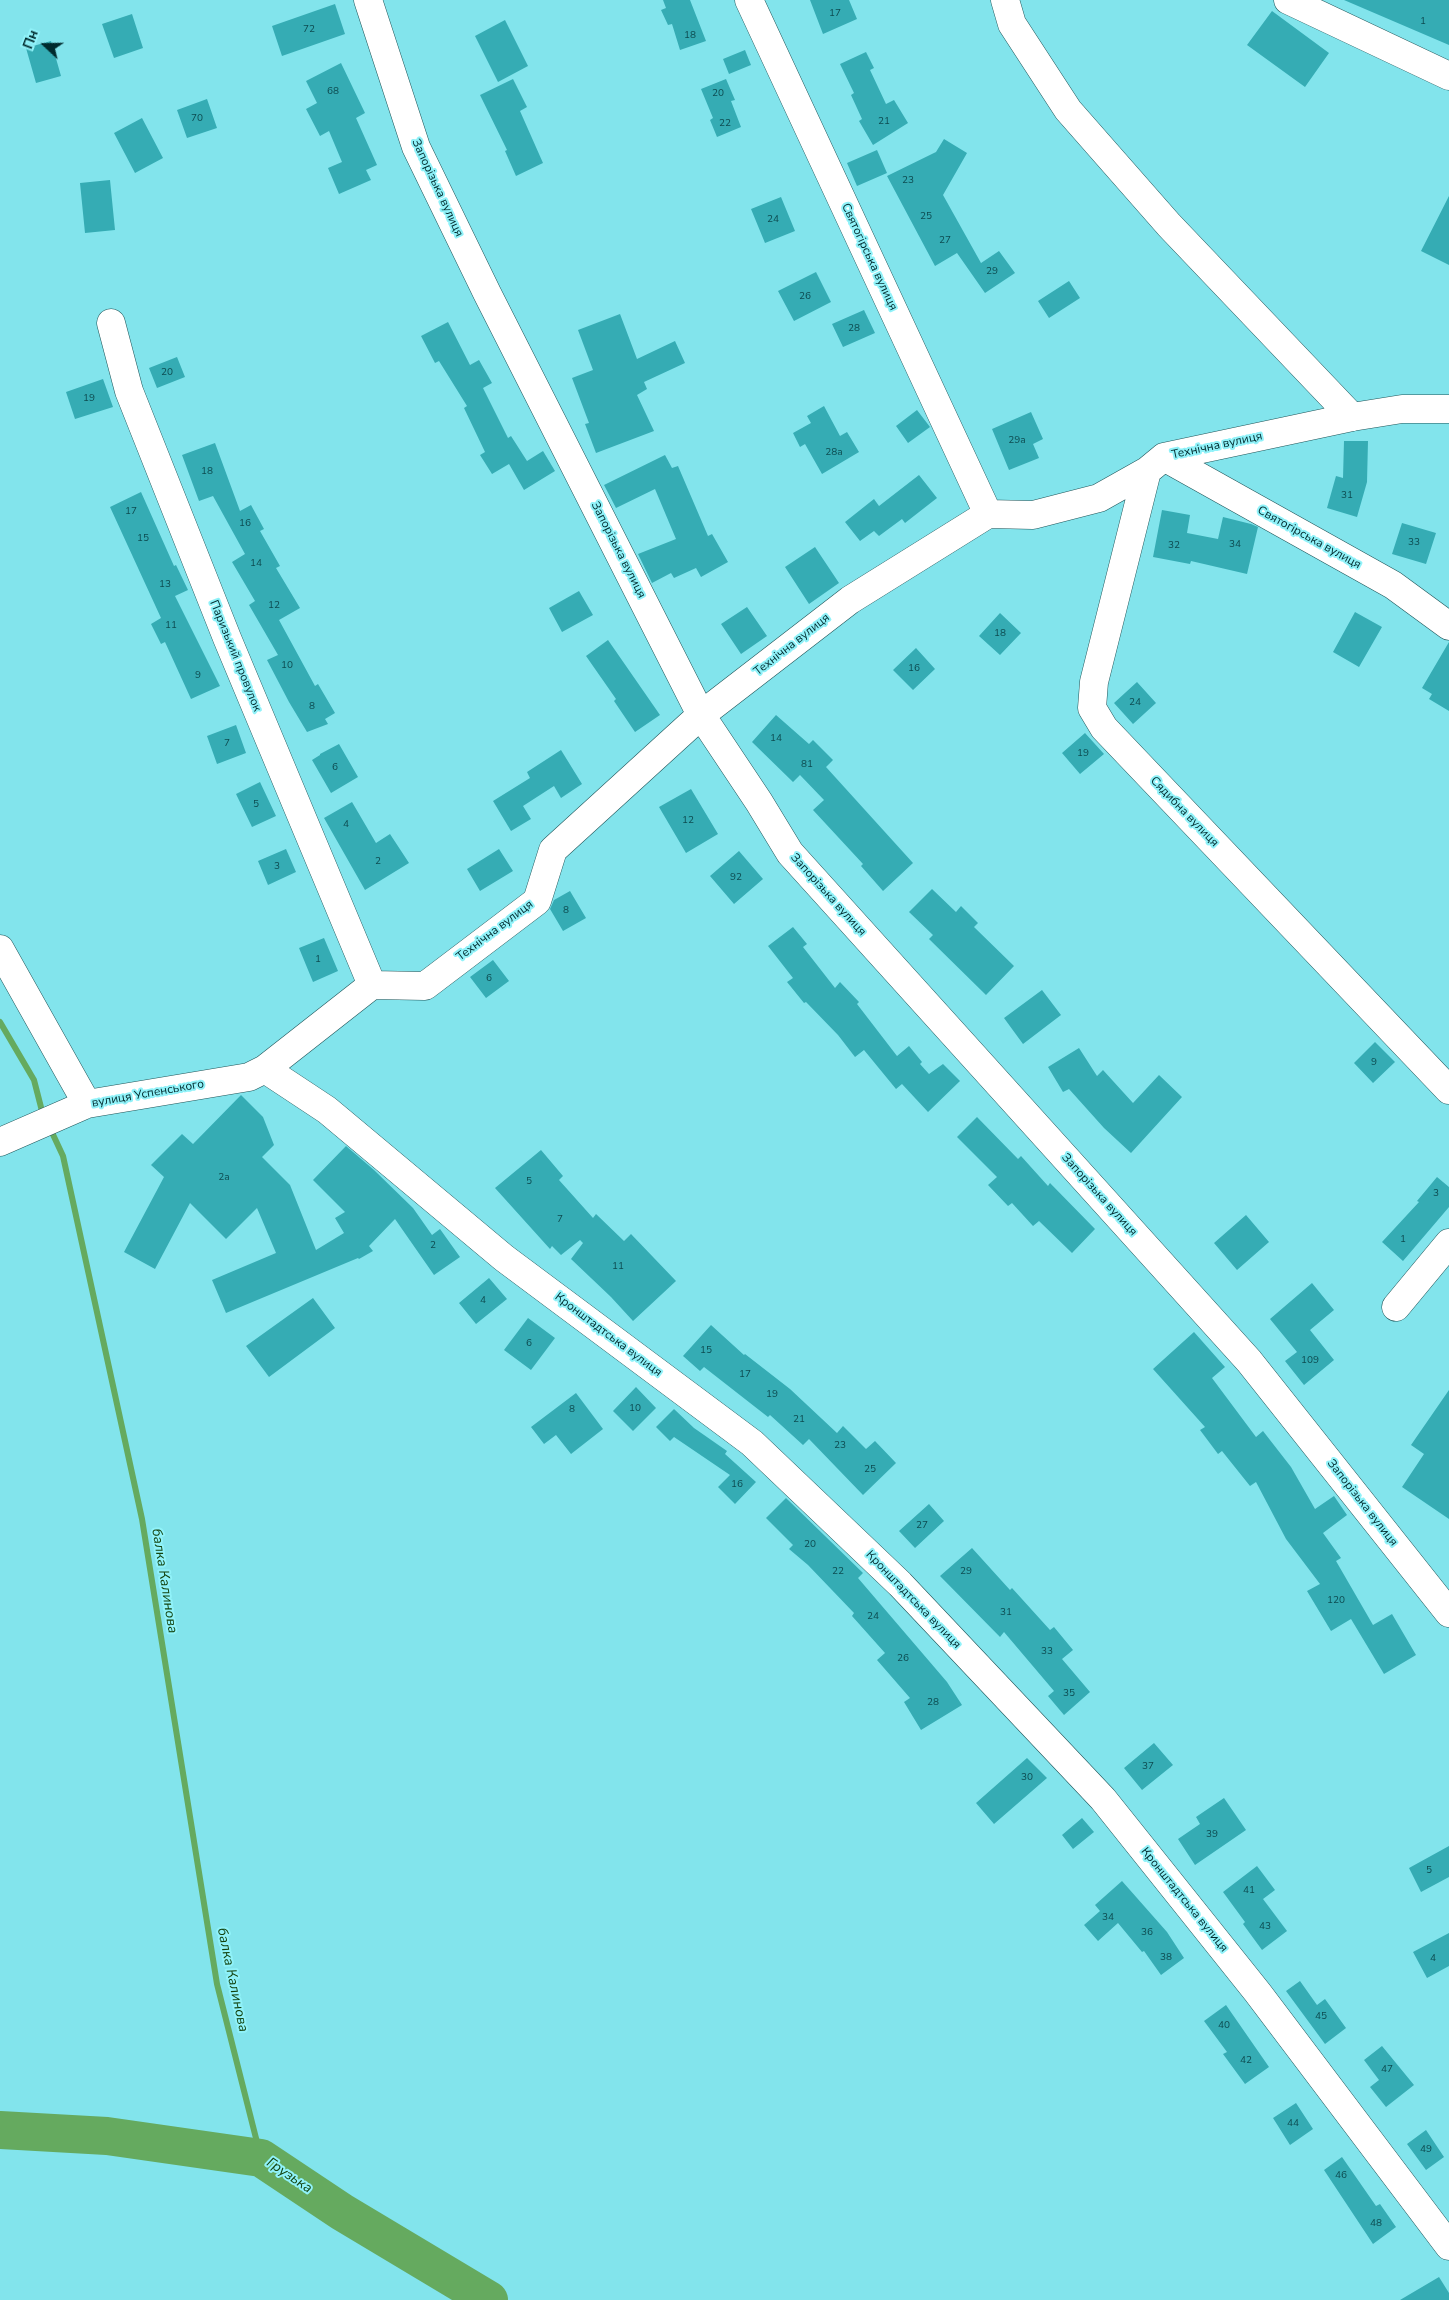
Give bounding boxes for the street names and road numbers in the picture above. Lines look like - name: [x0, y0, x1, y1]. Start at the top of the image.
- street label: Запорізька вулиця: [408, 137, 466, 239]
- street label: Святогірська вулиця: [838, 201, 900, 313]
- street label: Технічна вулиця: [1170, 429, 1264, 463]
- street label: Запорізька вулиця: [587, 499, 649, 601]
- street label: Святогірська вулиця: [1255, 503, 1363, 573]
- street label: Паризький провулок: [206, 598, 264, 714]
- street label: Технічна вулиця: [751, 611, 833, 679]
- street label: Сядибна вулиця: [1147, 774, 1221, 850]
- street label: Запорізька вулиця: [787, 851, 869, 939]
- street label: Технічна вулиця: [454, 897, 536, 965]
- street label: вулиця Успенського: [91, 1077, 205, 1111]
- street label: Запорізька вулиця: [1058, 1151, 1140, 1239]
- street label: Кронштадтська вулиця: [552, 1290, 664, 1380]
- street label: Запорізька вулиця: [1324, 1457, 1400, 1549]
- street label: Кронштадтська вулиця: [863, 1548, 963, 1652]
- street label: Кронштадтська вулиця: [1137, 1845, 1231, 1955]

